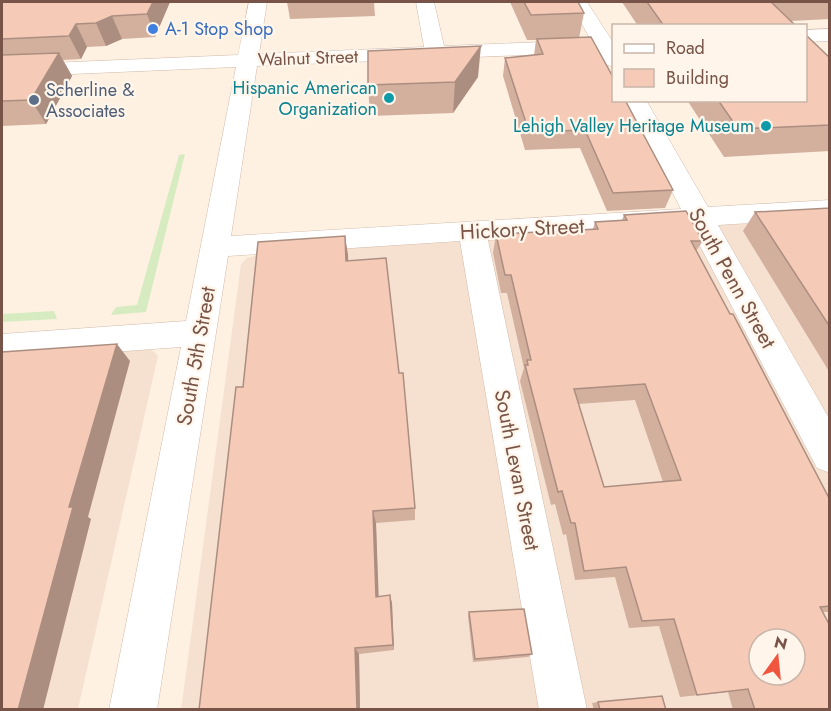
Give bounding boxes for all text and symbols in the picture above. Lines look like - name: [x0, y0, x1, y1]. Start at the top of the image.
- place label: A-1 Stop Shop: [165, 16, 273, 42]
- marker: A-1 Stop Shop: [146, 22, 160, 36]
- legend: [612, 24, 807, 102]
- text: Road: [666, 35, 705, 61]
- street label: Walnut Street: [257, 43, 359, 73]
- text: Building: [666, 65, 729, 91]
- place label: Hispanic American Organization: [232, 75, 377, 122]
- place label: Scherline & Associates: [46, 77, 134, 124]
- marker: Hispanic American Organization: [382, 91, 396, 105]
- marker: Scherline & Associates: [27, 93, 41, 107]
- place label: Lehigh Valley Heritage Museum: [513, 113, 754, 139]
- marker: Lehigh Valley Heritage Museum: [759, 119, 773, 133]
- street label: South Penn Street: [681, 202, 783, 354]
- street label: Hickory Street: [459, 211, 585, 247]
- street label: South 5th Street: [169, 284, 223, 428]
- street label: South Levan Street: [487, 387, 547, 553]
- north arrow: [747, 627, 807, 687]
- text: N: [772, 630, 790, 656]

